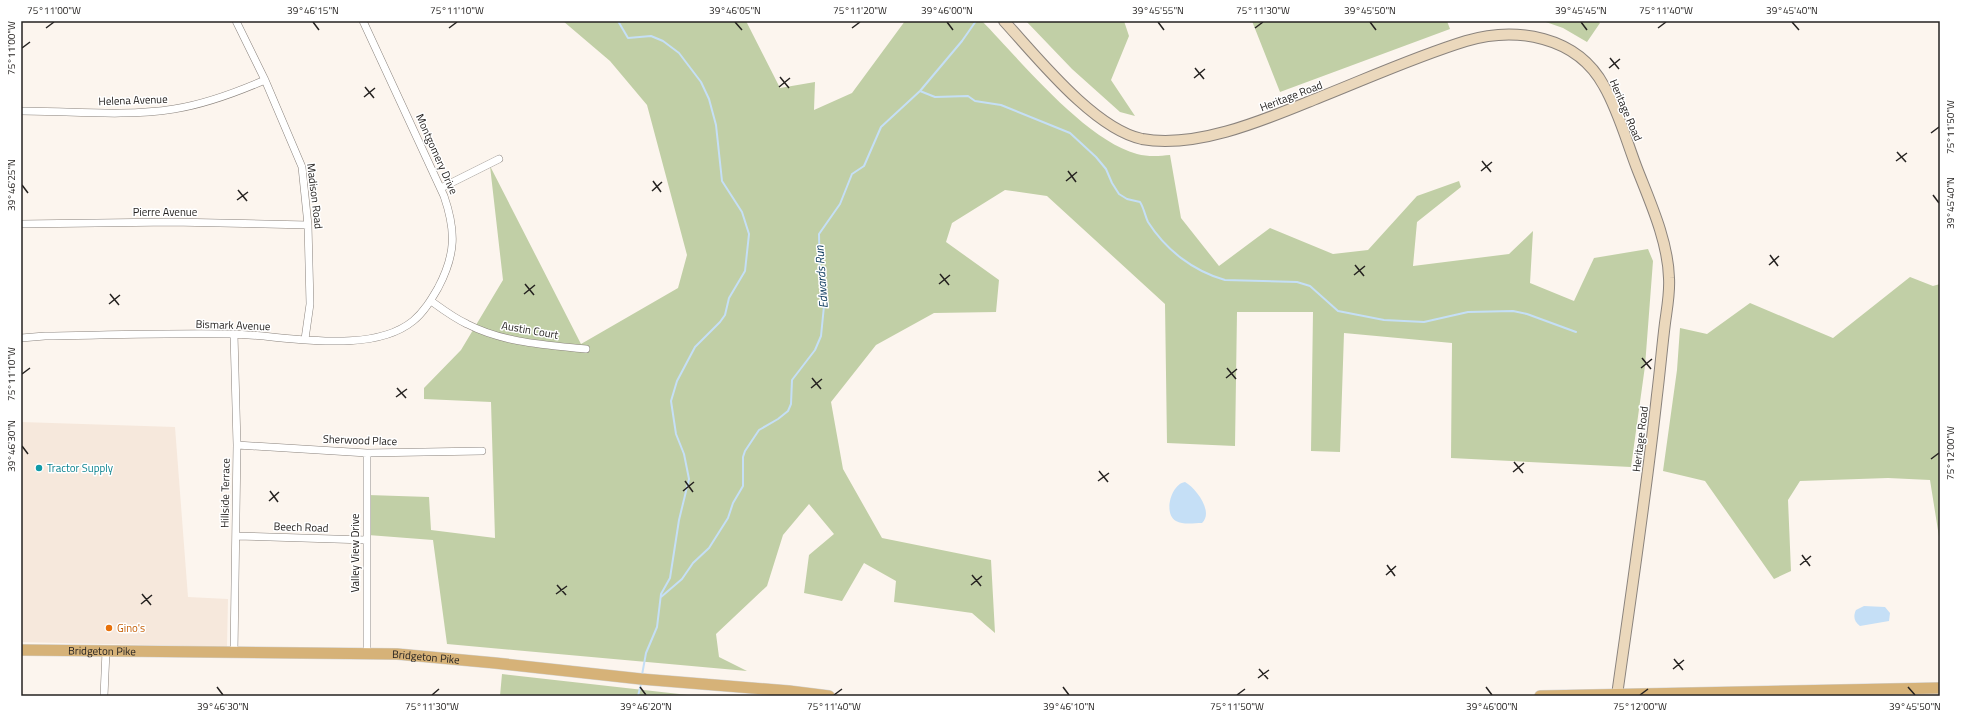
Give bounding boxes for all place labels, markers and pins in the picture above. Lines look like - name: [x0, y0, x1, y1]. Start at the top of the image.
- place label: Tractor Supply: [47, 460, 114, 476]
- marker: Tractor Supply: [34, 463, 44, 473]
- place label: Gino's: [117, 620, 145, 636]
- marker: Gino's: [104, 623, 114, 633]

